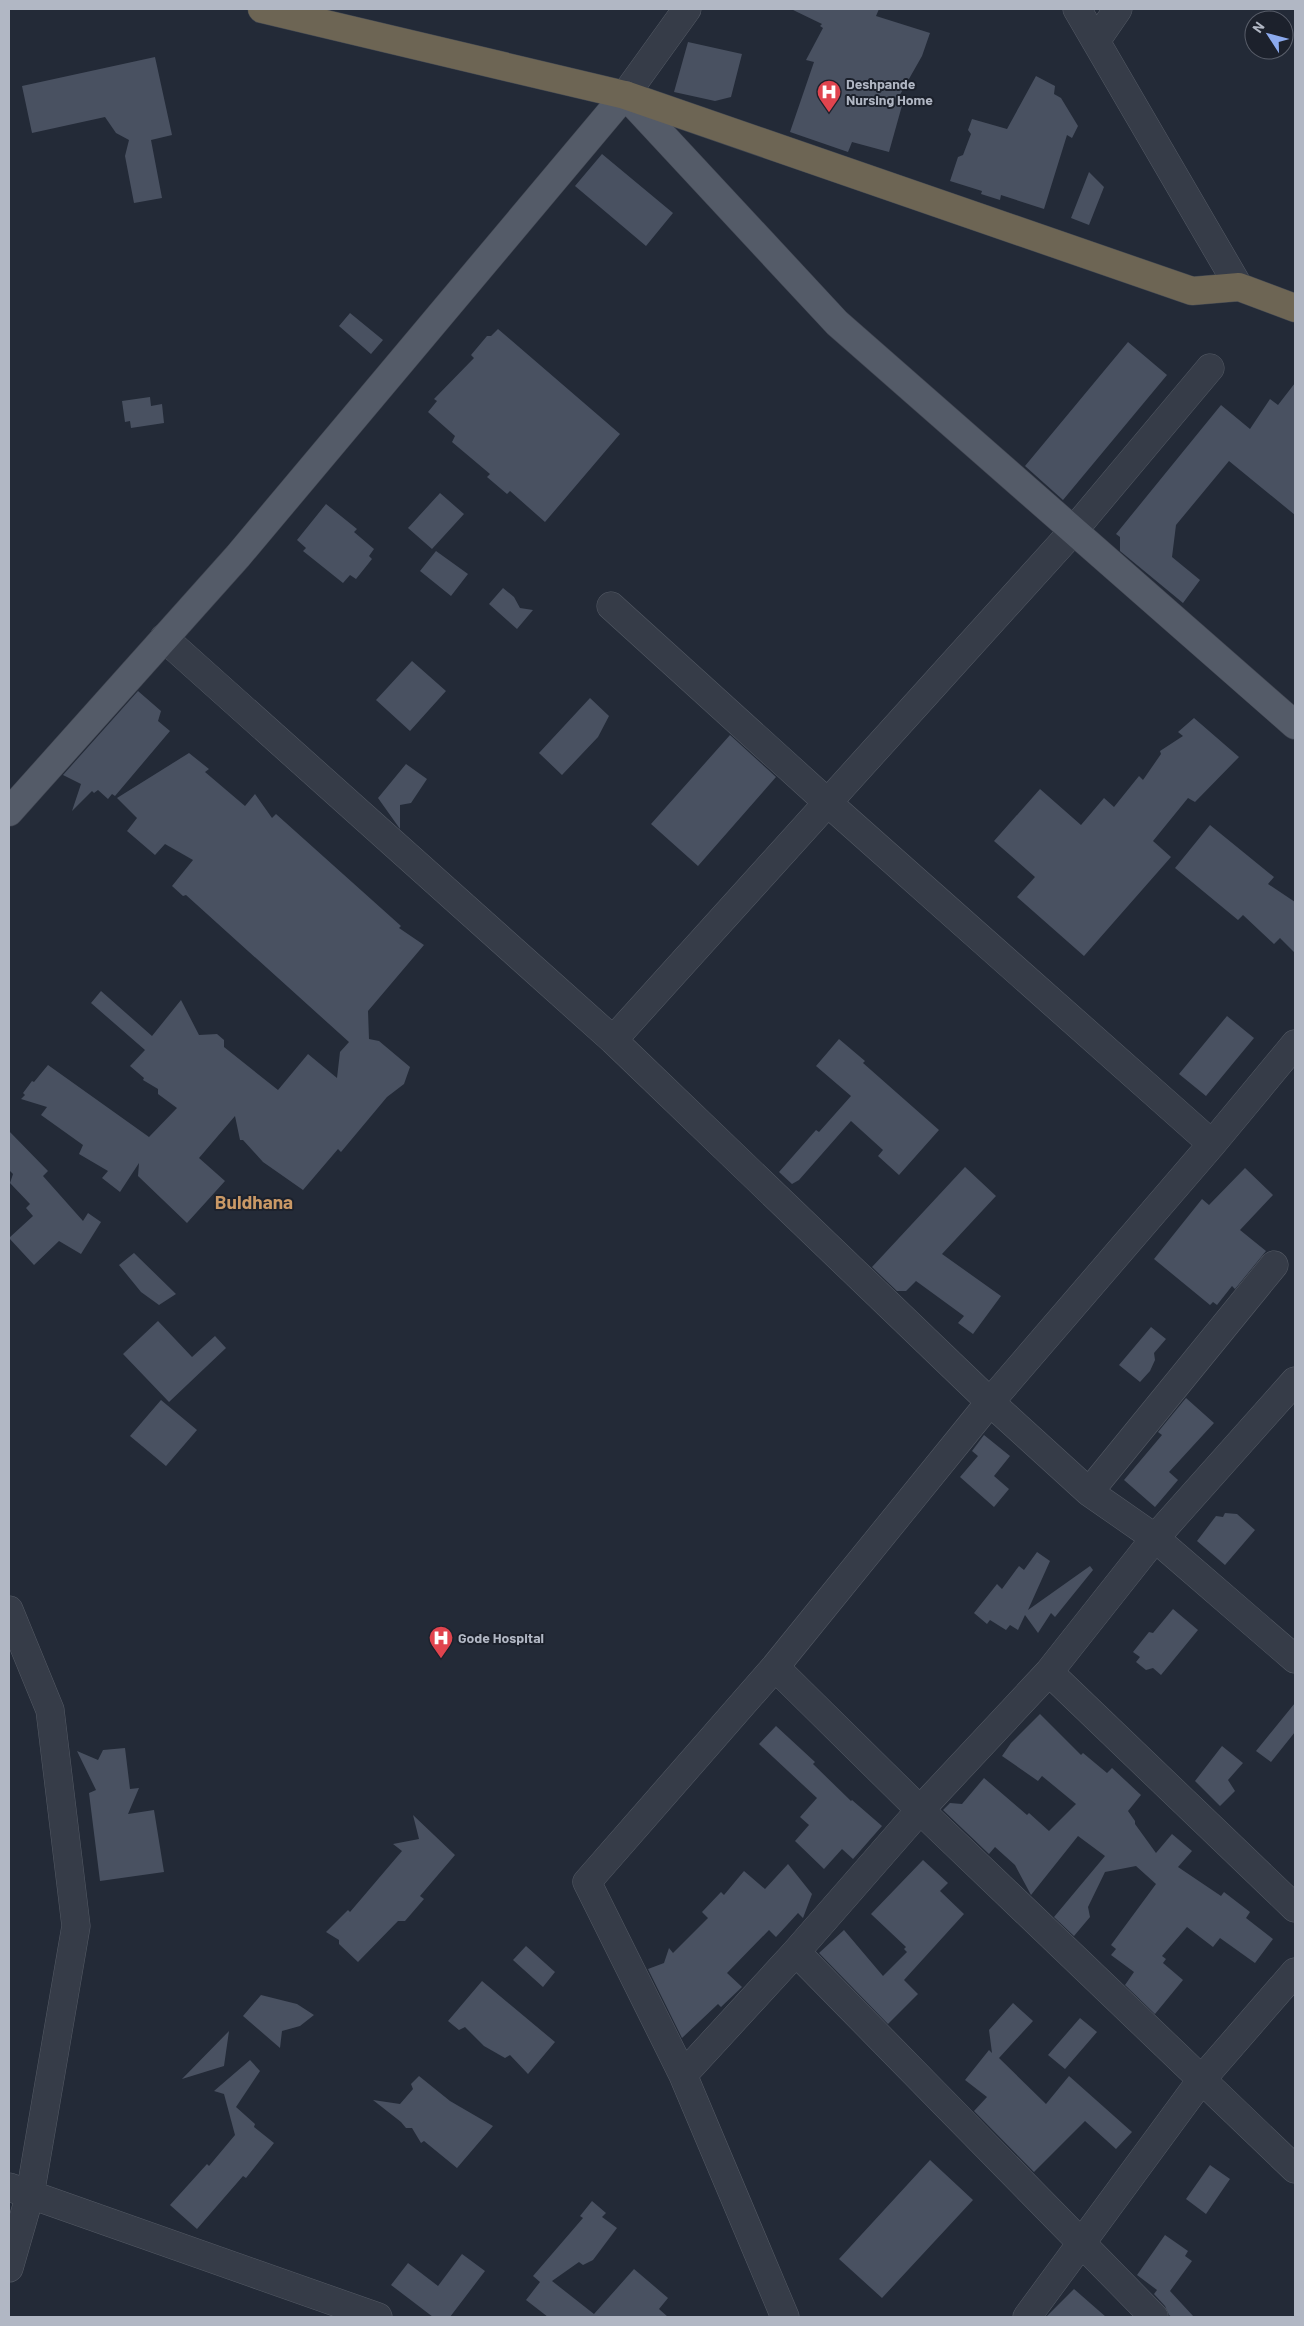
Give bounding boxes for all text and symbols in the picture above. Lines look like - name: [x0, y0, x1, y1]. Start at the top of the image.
- north arrow: [1244, 10, 1294, 60]
- text: N: [1248, 18, 1268, 36]
- place label: Deshpande Nursing Home: [846, 75, 933, 108]
- hospital icon: Deshpande Nursing Home: [816, 79, 842, 113]
- district label: Buldhana: [215, 1190, 293, 1213]
- hospital icon: Gode Hospital: [428, 1625, 454, 1659]
- place label: Gode Hospital: [458, 1629, 544, 1646]

